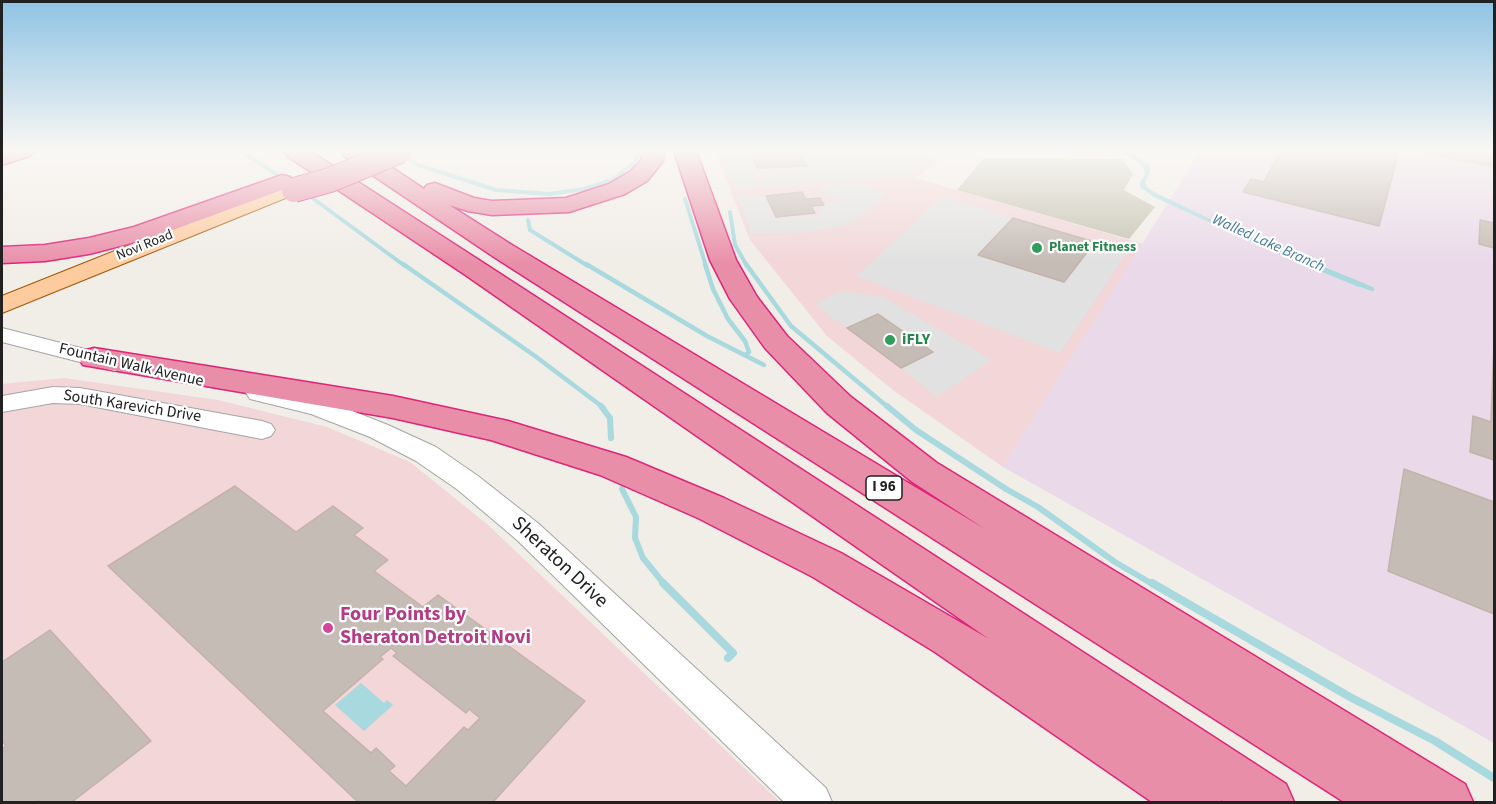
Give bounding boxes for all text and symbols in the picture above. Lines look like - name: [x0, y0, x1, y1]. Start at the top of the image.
- water label: Walled Lake Branch: [1209, 211, 1327, 277]
- street label: Novi Road: [114, 227, 176, 265]
- place label: Planet Fitness: [1049, 240, 1136, 256]
- marker: Planet Fitness: [1030, 241, 1044, 255]
- place label: iFLY: [902, 330, 930, 350]
- marker: iFLY: [883, 333, 897, 347]
- street label: Fountain Walk Avenue: [57, 340, 205, 392]
- street label: South Karevich Drive: [62, 387, 202, 427]
- road number: I 96: [866, 476, 902, 500]
- street label: Sheraton Drive: [506, 512, 612, 614]
- place label: Four Points by Sheraton Detroit Novi: [340, 604, 531, 651]
- marker: Four Points by Sheraton Detroit Novi: [321, 621, 335, 635]

